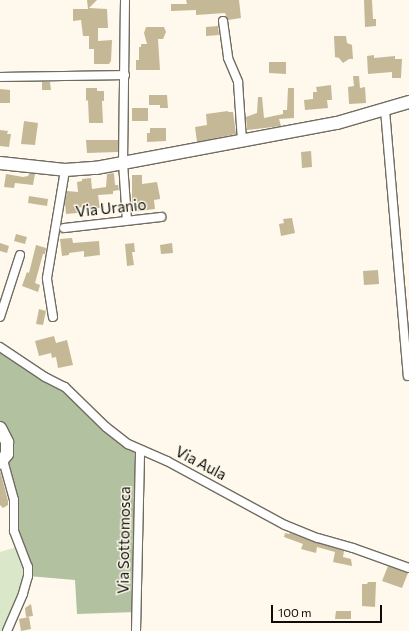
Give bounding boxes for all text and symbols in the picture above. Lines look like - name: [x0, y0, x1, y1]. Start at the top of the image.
- street label: Via Uranio: [75, 195, 147, 221]
- street label: Via Aula: [172, 442, 230, 484]
- street label: Via Sottomosca: [114, 486, 134, 594]
- scale bar: [273, 597, 384, 623]
- text: 100 m: [278, 605, 312, 619]

